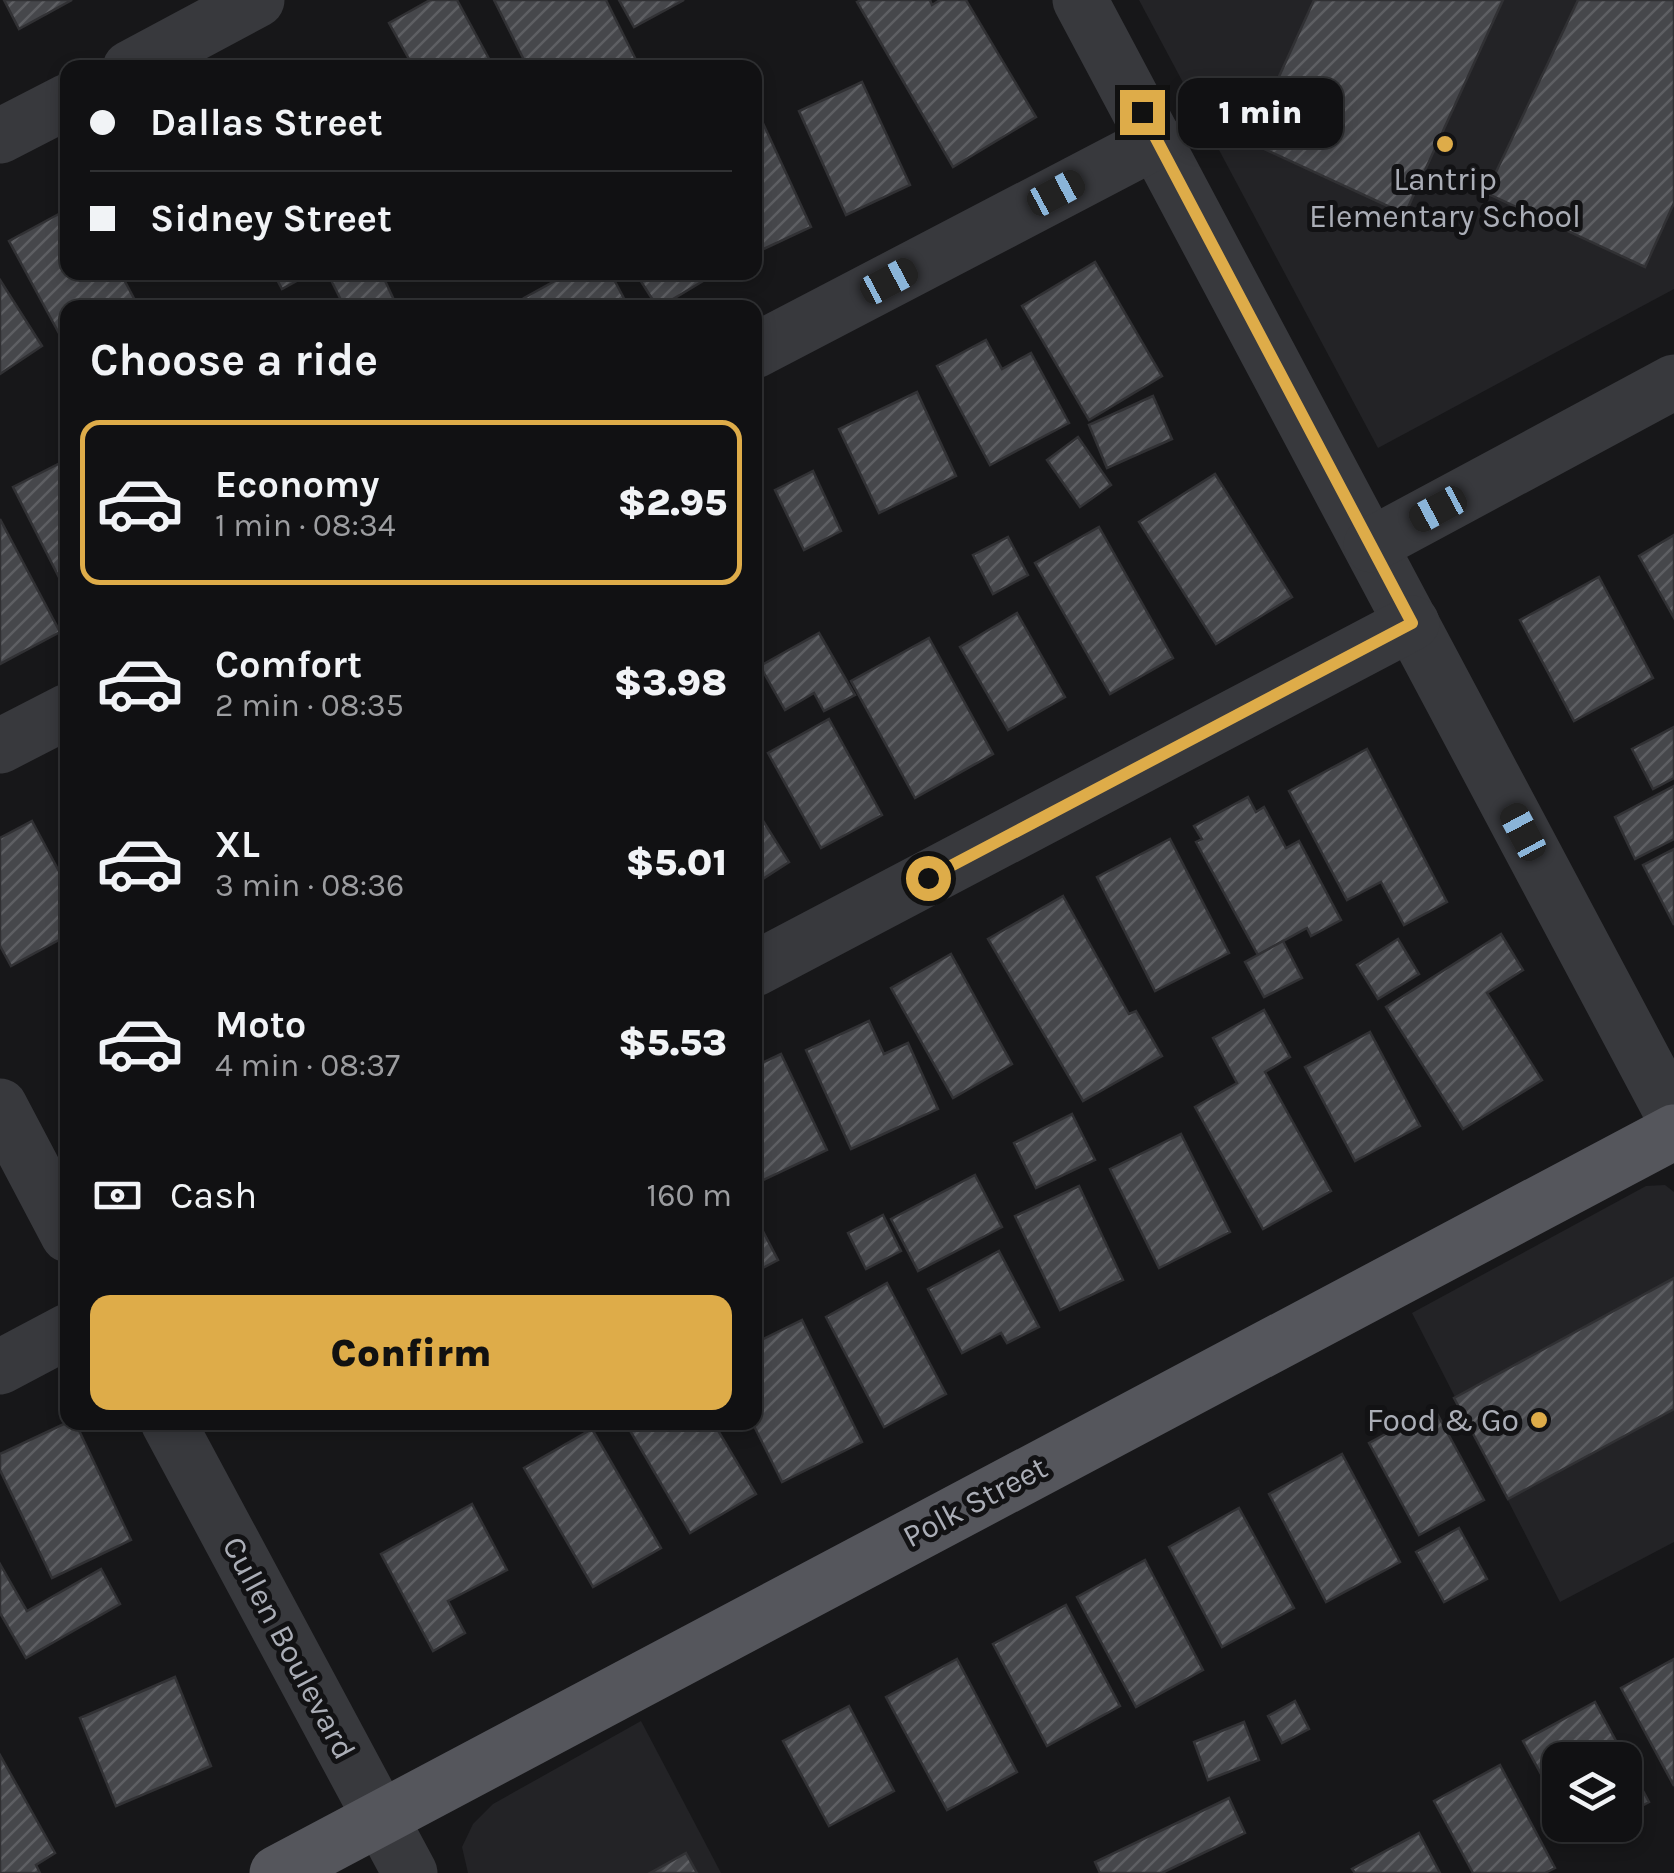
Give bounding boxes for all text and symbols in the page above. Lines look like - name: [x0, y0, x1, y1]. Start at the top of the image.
- callout: 1 min: [1177, 77, 1342, 147]
- route end: [1120, 90, 1165, 135]
- text: 1 min: [1219, 94, 1302, 131]
- text: Dallas Street: [150, 100, 383, 145]
- marker: Lantrip Elementary School: [1434, 133, 1456, 155]
- place label: Lantrip Elementary School: [1309, 161, 1581, 235]
- car: [1022, 166, 1090, 220]
- text: Sidney Street: [150, 196, 392, 241]
- car: [855, 254, 923, 308]
- text: Choose a ride: [90, 334, 378, 386]
- icon: car: [95, 458, 185, 548]
- text: Economy: [215, 462, 379, 507]
- text: $2.95: [618, 480, 727, 525]
- car: [1404, 482, 1472, 536]
- text: 1 min · 08:34: [215, 507, 396, 544]
- icon: car: [95, 638, 185, 728]
- text: Comfort: [215, 642, 362, 687]
- text: $3.98: [614, 660, 727, 705]
- text: 2 min · 08:35: [215, 687, 404, 724]
- car: [1496, 798, 1550, 866]
- icon: car: [95, 818, 185, 908]
- text: XL: [215, 822, 260, 867]
- text: $5.01: [626, 840, 727, 885]
- route start: [906, 856, 951, 901]
- text: 3 min · 08:36: [215, 867, 404, 904]
- icon: car: [95, 998, 185, 1088]
- text: Moto: [215, 1002, 306, 1047]
- text: $5.53: [618, 1020, 727, 1065]
- text: 4 min · 08:37: [215, 1047, 400, 1084]
- icon: cash: [90, 1168, 145, 1223]
- text: Cash: [170, 1173, 257, 1218]
- text: 160 m: [647, 1177, 732, 1214]
- button: Confirm: [90, 1295, 732, 1410]
- place label: Food & Go: [1367, 1402, 1519, 1439]
- marker: Food & Go: [1528, 1409, 1550, 1431]
- street label: Polk Street: [897, 1449, 1053, 1555]
- street label: Cullen Boulevard: [215, 1530, 363, 1766]
- map controls: [1542, 1742, 1642, 1842]
- button: layers: [1542, 1742, 1642, 1842]

